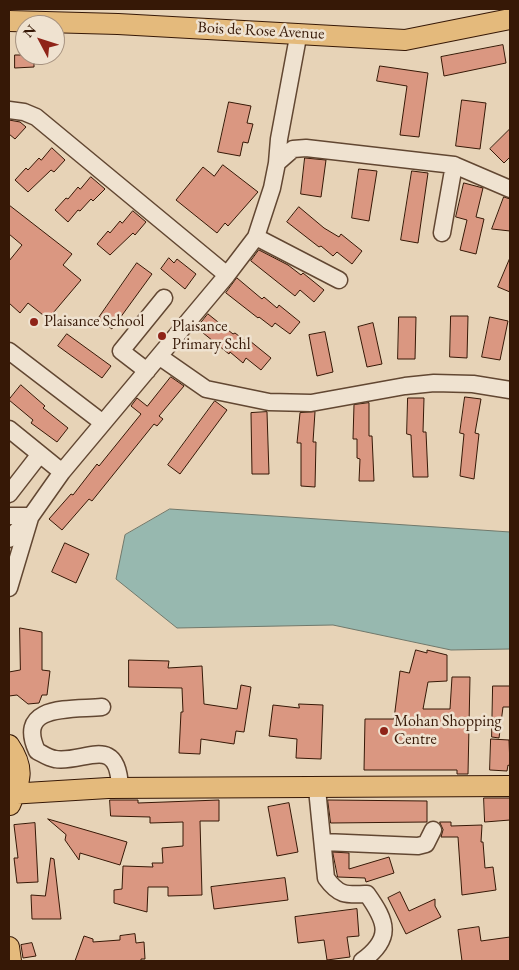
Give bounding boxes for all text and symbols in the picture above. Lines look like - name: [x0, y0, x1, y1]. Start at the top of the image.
- north arrow: [15, 15, 65, 65]
- street label: Bois de Rose Avenue: [197, 18, 325, 44]
- text: N: [19, 21, 40, 41]
- place label: Plaisance School: [44, 312, 144, 332]
- marker: Plaisance School: [28, 316, 40, 328]
- place label: Plaisance Primary Schl: [172, 317, 251, 355]
- marker: Plaisance Primary Schl: [156, 330, 168, 342]
- place label: Mohan Shopping Centre: [394, 712, 502, 750]
- marker: Mohan Shopping Centre: [378, 725, 390, 737]

